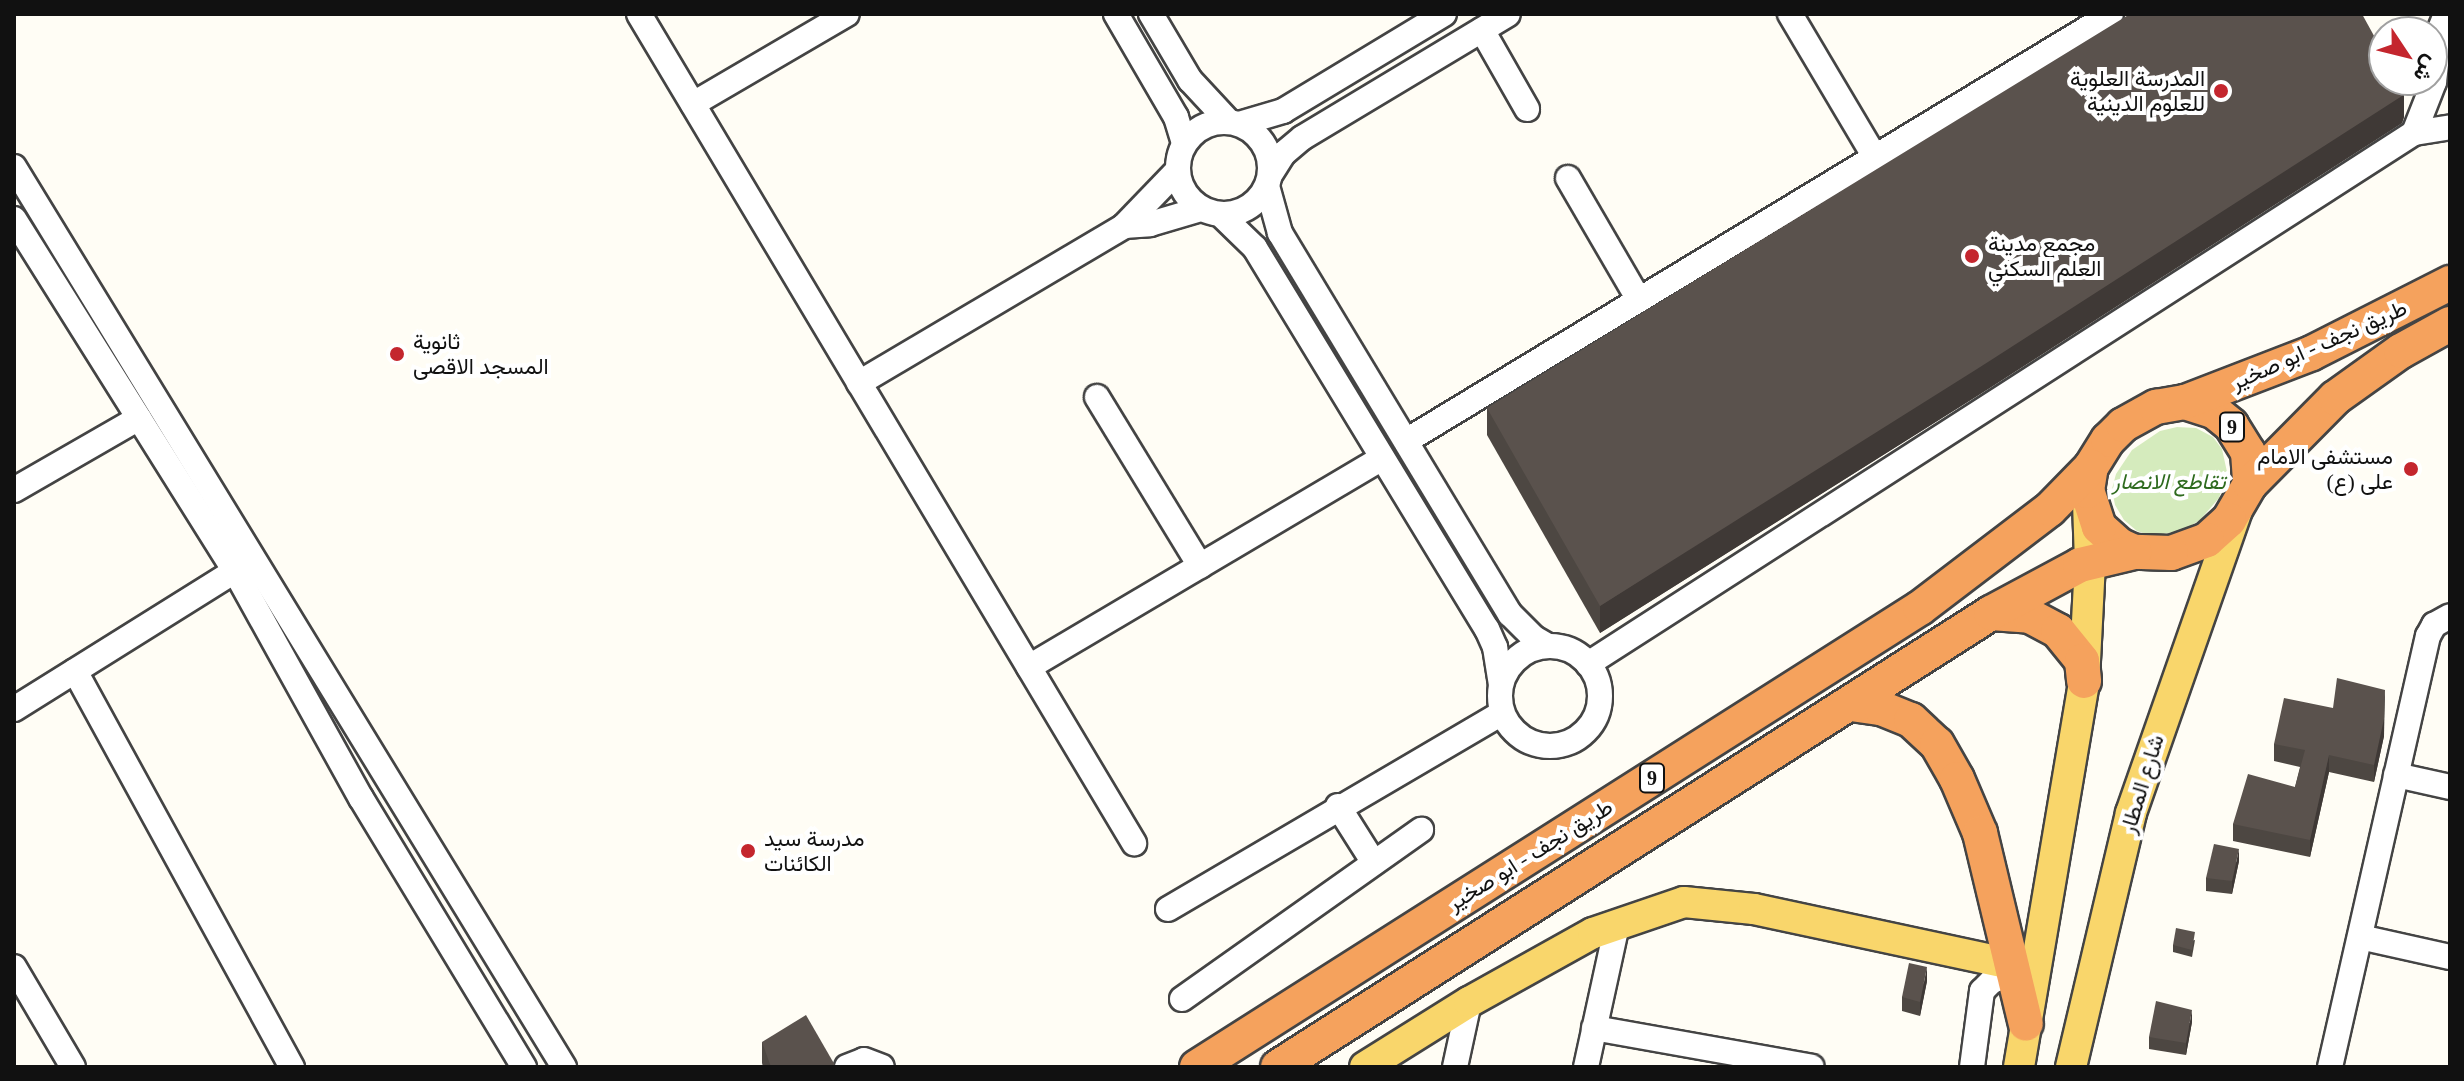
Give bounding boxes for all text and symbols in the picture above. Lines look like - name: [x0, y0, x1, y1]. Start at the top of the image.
- north arrow: [2368, 16, 2448, 96]
- text: ش: [2409, 51, 2444, 87]
- place label: المدرسة العلوية للعلوم الدينية: [2070, 65, 2205, 116]
- marker: المدرسة العلوية للعلوم الدينية: [2212, 82, 2230, 100]
- place label: مجمع مدينة العلم السكني: [1988, 230, 2101, 282]
- marker: مجمع مدينة العلم السكني: [1963, 247, 1981, 265]
- street label: طريق نجف - ابو صخير: [2227, 294, 2411, 396]
- place label: ثانوية المسجد الاقصى: [413, 328, 549, 380]
- marker: ثانوية المسجد الاقصى: [388, 345, 406, 363]
- road number: 9: [2218, 411, 2246, 443]
- place label: مستشفی الامام علی (ع): [2257, 443, 2393, 494]
- marker: مستشفی الامام علی (ع): [2400, 458, 2422, 480]
- park label: تقاطع الانصار: [2112, 469, 2226, 495]
- street label: شارع المطار: [2114, 731, 2170, 837]
- road number: 9: [1638, 762, 1666, 794]
- street label: طريق نجف - ابو صخير: [1443, 794, 1617, 916]
- place label: مدرسة سيد الكائنات: [764, 825, 865, 876]
- marker: مدرسة سيد الكائنات: [739, 842, 757, 860]

